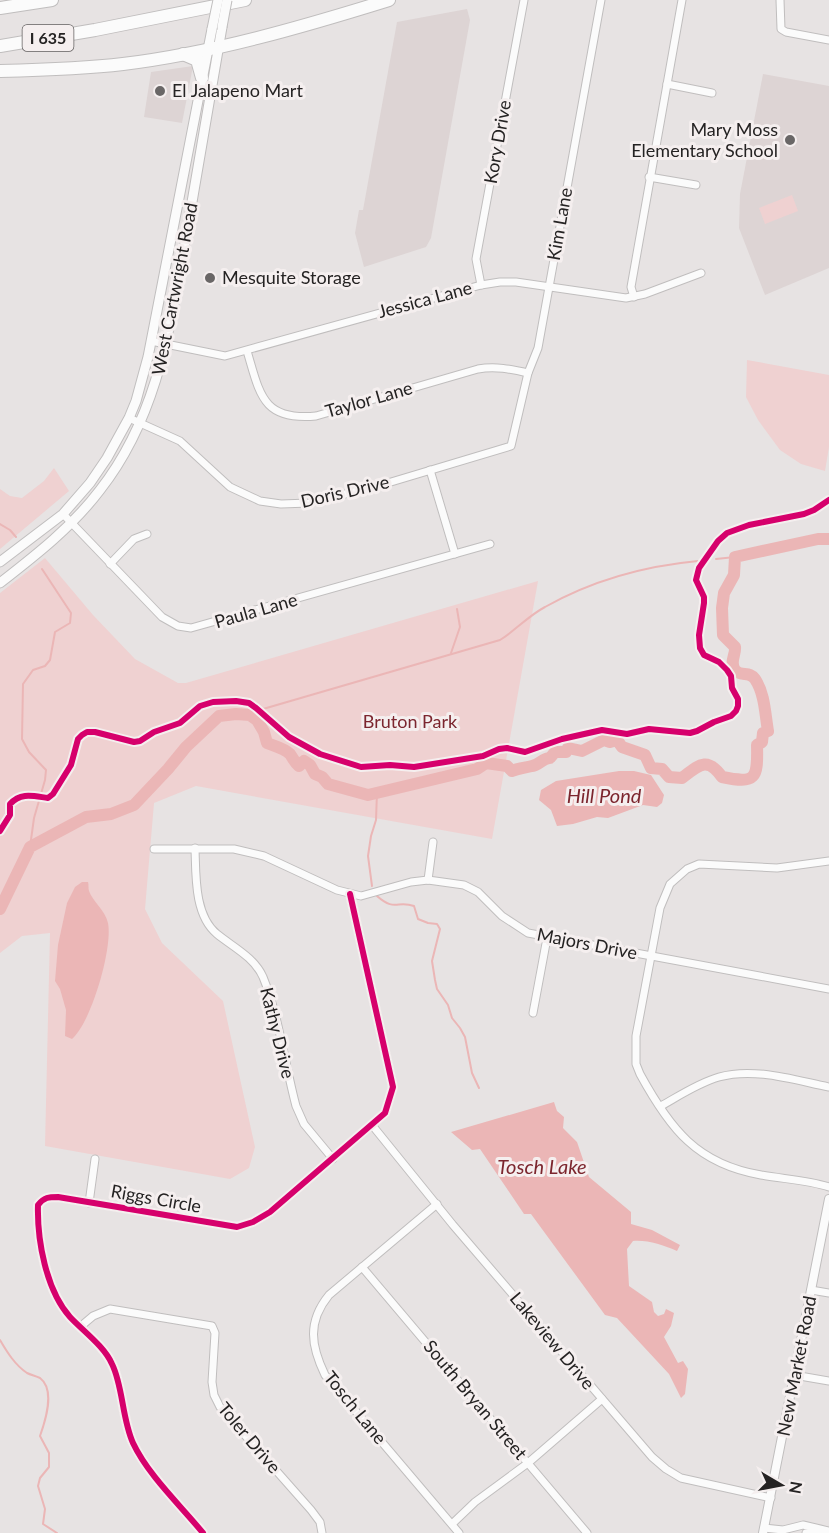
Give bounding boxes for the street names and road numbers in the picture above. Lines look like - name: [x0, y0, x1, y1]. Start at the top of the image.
- road number: I 635: [22, 25, 74, 51]
- street label: Kory Drive: [479, 98, 515, 185]
- street label: Kim Lane: [542, 186, 576, 262]
- street label: West Cartwright Road: [147, 201, 202, 377]
- street label: Jessica Lane: [375, 276, 474, 322]
- street label: Taylor Lane: [323, 376, 415, 422]
- street label: Doris Drive: [298, 470, 391, 512]
- street label: Paula Lane: [212, 588, 300, 632]
- street label: Majors Drive: [535, 923, 639, 964]
- street label: Kathy Drive: [256, 985, 300, 1081]
- street label: Riggs Circle: [109, 1179, 203, 1217]
- street label: Lakeview Drive: [506, 1287, 600, 1394]
- street label: New Market Road: [772, 1294, 820, 1438]
- street label: South Bryan Street: [419, 1335, 532, 1464]
- street label: Tosch Lane: [320, 1366, 392, 1448]
- street label: Toler Drive: [214, 1397, 286, 1477]

